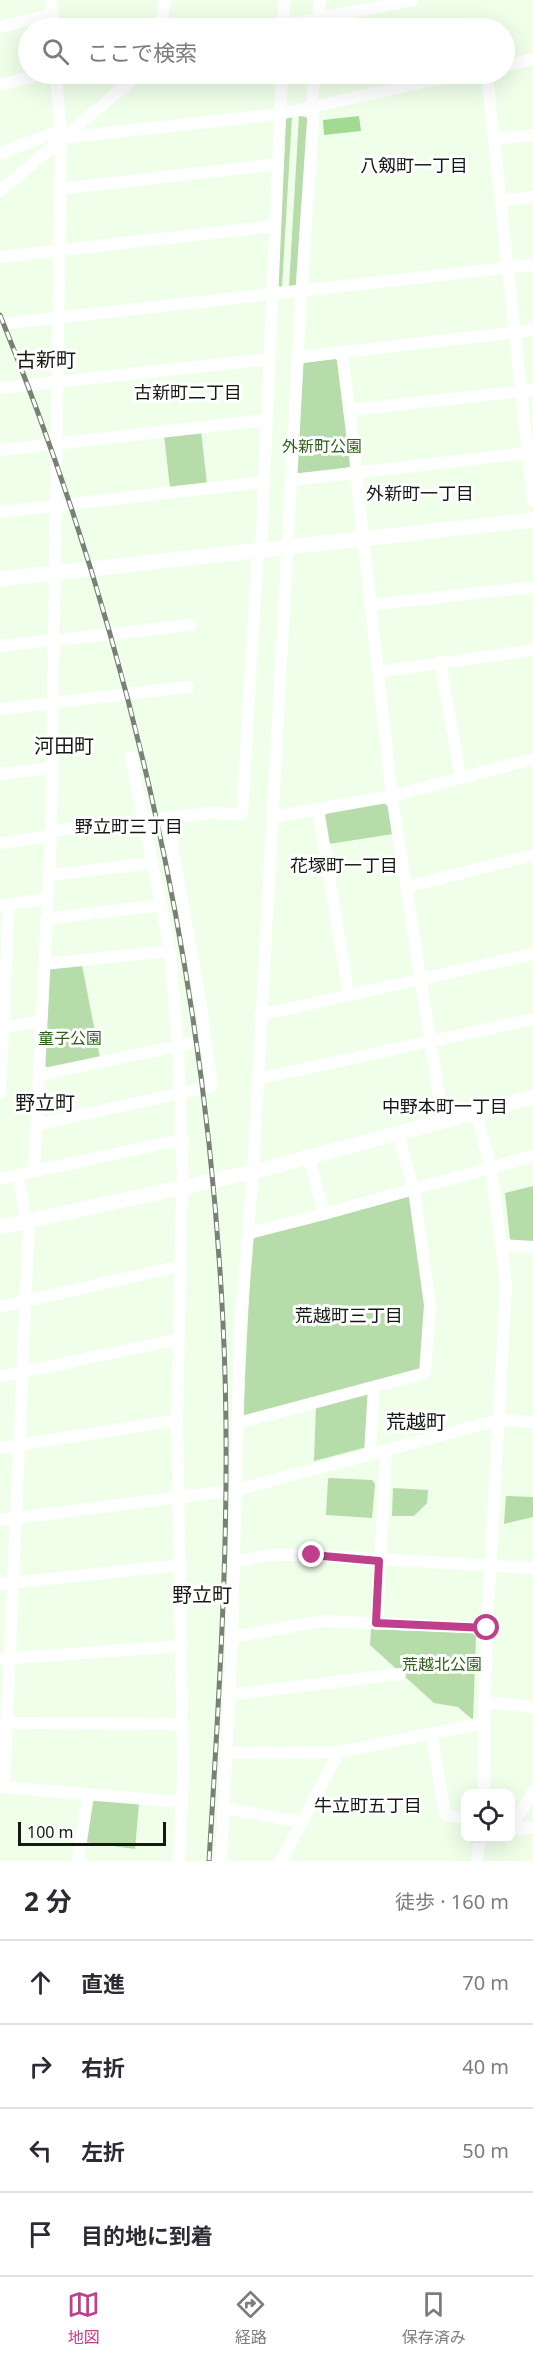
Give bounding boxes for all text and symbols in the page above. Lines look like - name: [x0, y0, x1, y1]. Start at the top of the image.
- search box: [18, 18, 515, 84]
- icon: search: [39, 35, 72, 68]
- text: ここで検索: [87, 37, 197, 67]
- district label: 八剱町一丁目: [360, 153, 468, 177]
- district label: 古新町: [16, 346, 76, 373]
- district label: 古新町二丁目: [134, 380, 242, 404]
- park label: 外新町公園: [282, 435, 362, 457]
- district label: 外新町一丁目: [366, 481, 474, 505]
- district label: 河田町: [34, 732, 94, 759]
- district label: 野立町三丁目: [75, 814, 183, 838]
- district label: 花塚町一丁目: [290, 853, 398, 877]
- park label: 童子公園: [38, 1027, 102, 1049]
- district label: 野立町: [15, 1089, 75, 1116]
- district label: 中野本町一丁目: [382, 1094, 508, 1118]
- district label: 荒越町三丁目: [295, 1303, 403, 1327]
- district label: 荒越町: [386, 1408, 446, 1435]
- route end: [298, 1541, 324, 1567]
- district label: 野立町: [172, 1581, 232, 1608]
- route start: [473, 1614, 499, 1640]
- park label: 荒越北公園: [402, 1653, 482, 1675]
- map controls: [461, 1789, 515, 1843]
- button: locate: [461, 1789, 515, 1843]
- district label: 牛立町五丁目: [314, 1793, 422, 1817]
- scale bar: [18, 1819, 166, 1846]
- text: 100 m: [27, 1821, 74, 1843]
- text: 2 分: [24, 1883, 72, 1919]
- text: 徒歩 · 160 m: [395, 1888, 509, 1915]
- icon: ahead: [24, 1966, 57, 1999]
- text: 直進: [81, 1968, 125, 1998]
- text: 70 m: [462, 1969, 509, 1996]
- icon: right: [24, 2050, 57, 2083]
- text: 右折: [81, 2052, 125, 2082]
- text: 40 m: [462, 2053, 509, 2080]
- icon: left: [24, 2134, 57, 2167]
- text: 左折: [81, 2136, 125, 2166]
- text: 50 m: [462, 2137, 509, 2164]
- icon: arrive: [24, 2218, 57, 2251]
- text: 目的地に到着: [81, 2220, 213, 2250]
- tab: 地図: [67, 2288, 100, 2348]
- tab: 経路: [234, 2288, 267, 2348]
- tab: 保存済み: [402, 2288, 466, 2348]

